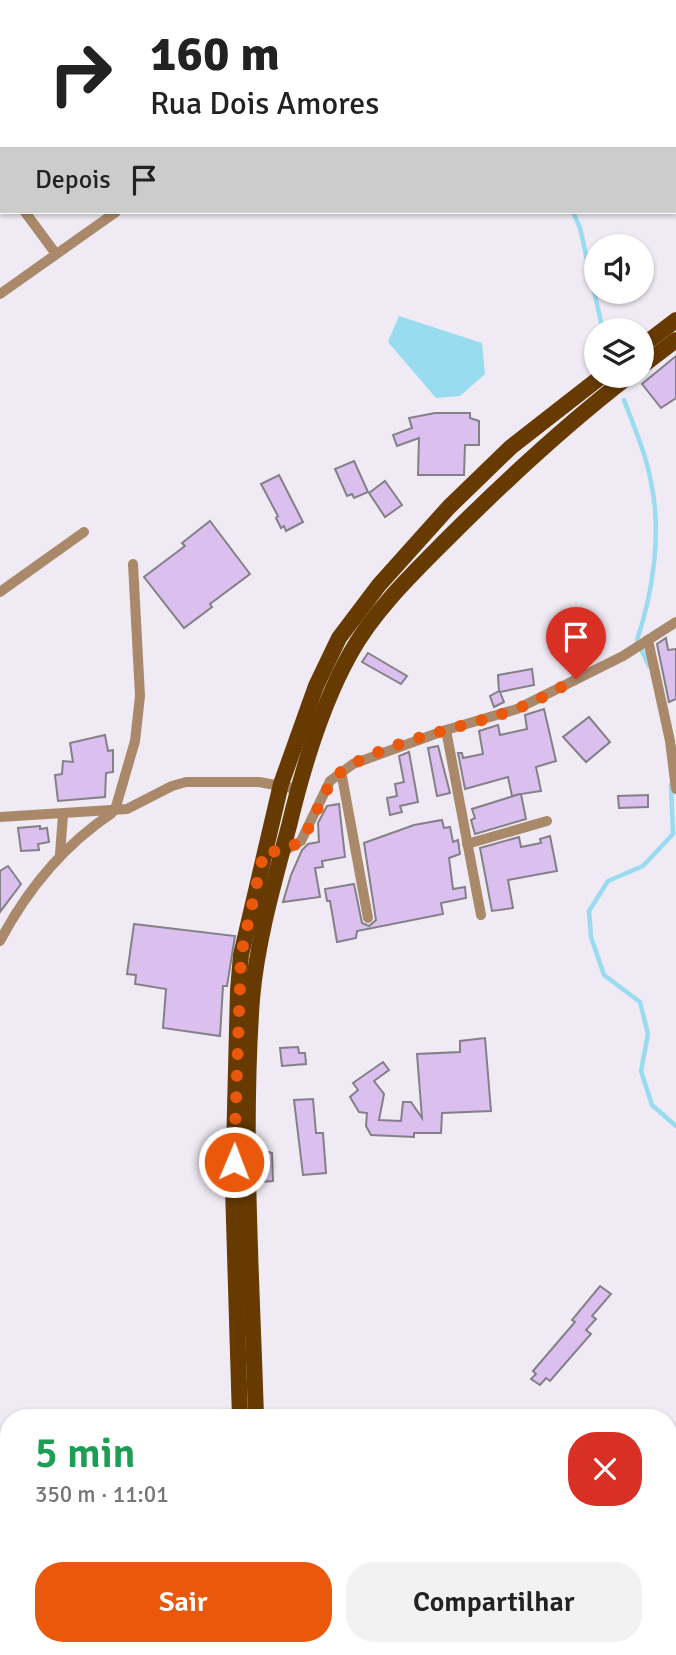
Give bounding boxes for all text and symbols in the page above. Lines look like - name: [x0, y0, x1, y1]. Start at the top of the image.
- text: 160 m: [150, 24, 280, 84]
- icon: right: [35, 28, 126, 119]
- text: Rua Dois Amores: [150, 84, 379, 123]
- icon: arrive: [125, 161, 163, 199]
- text: Depois: [35, 164, 111, 196]
- map controls: [584, 234, 654, 388]
- button: sound: [584, 234, 654, 304]
- button: layers: [584, 318, 654, 388]
- pin: [546, 607, 606, 679]
- icon: arrive: [557, 618, 595, 656]
- position arrow: [197, 1125, 271, 1199]
- text: 5 min: [35, 1428, 136, 1479]
- button: close: [568, 1432, 642, 1506]
- text: 350 m · 11:01: [35, 1480, 169, 1509]
- button: Sair: [35, 1562, 332, 1642]
- button: Compartilhar: [346, 1562, 642, 1642]

